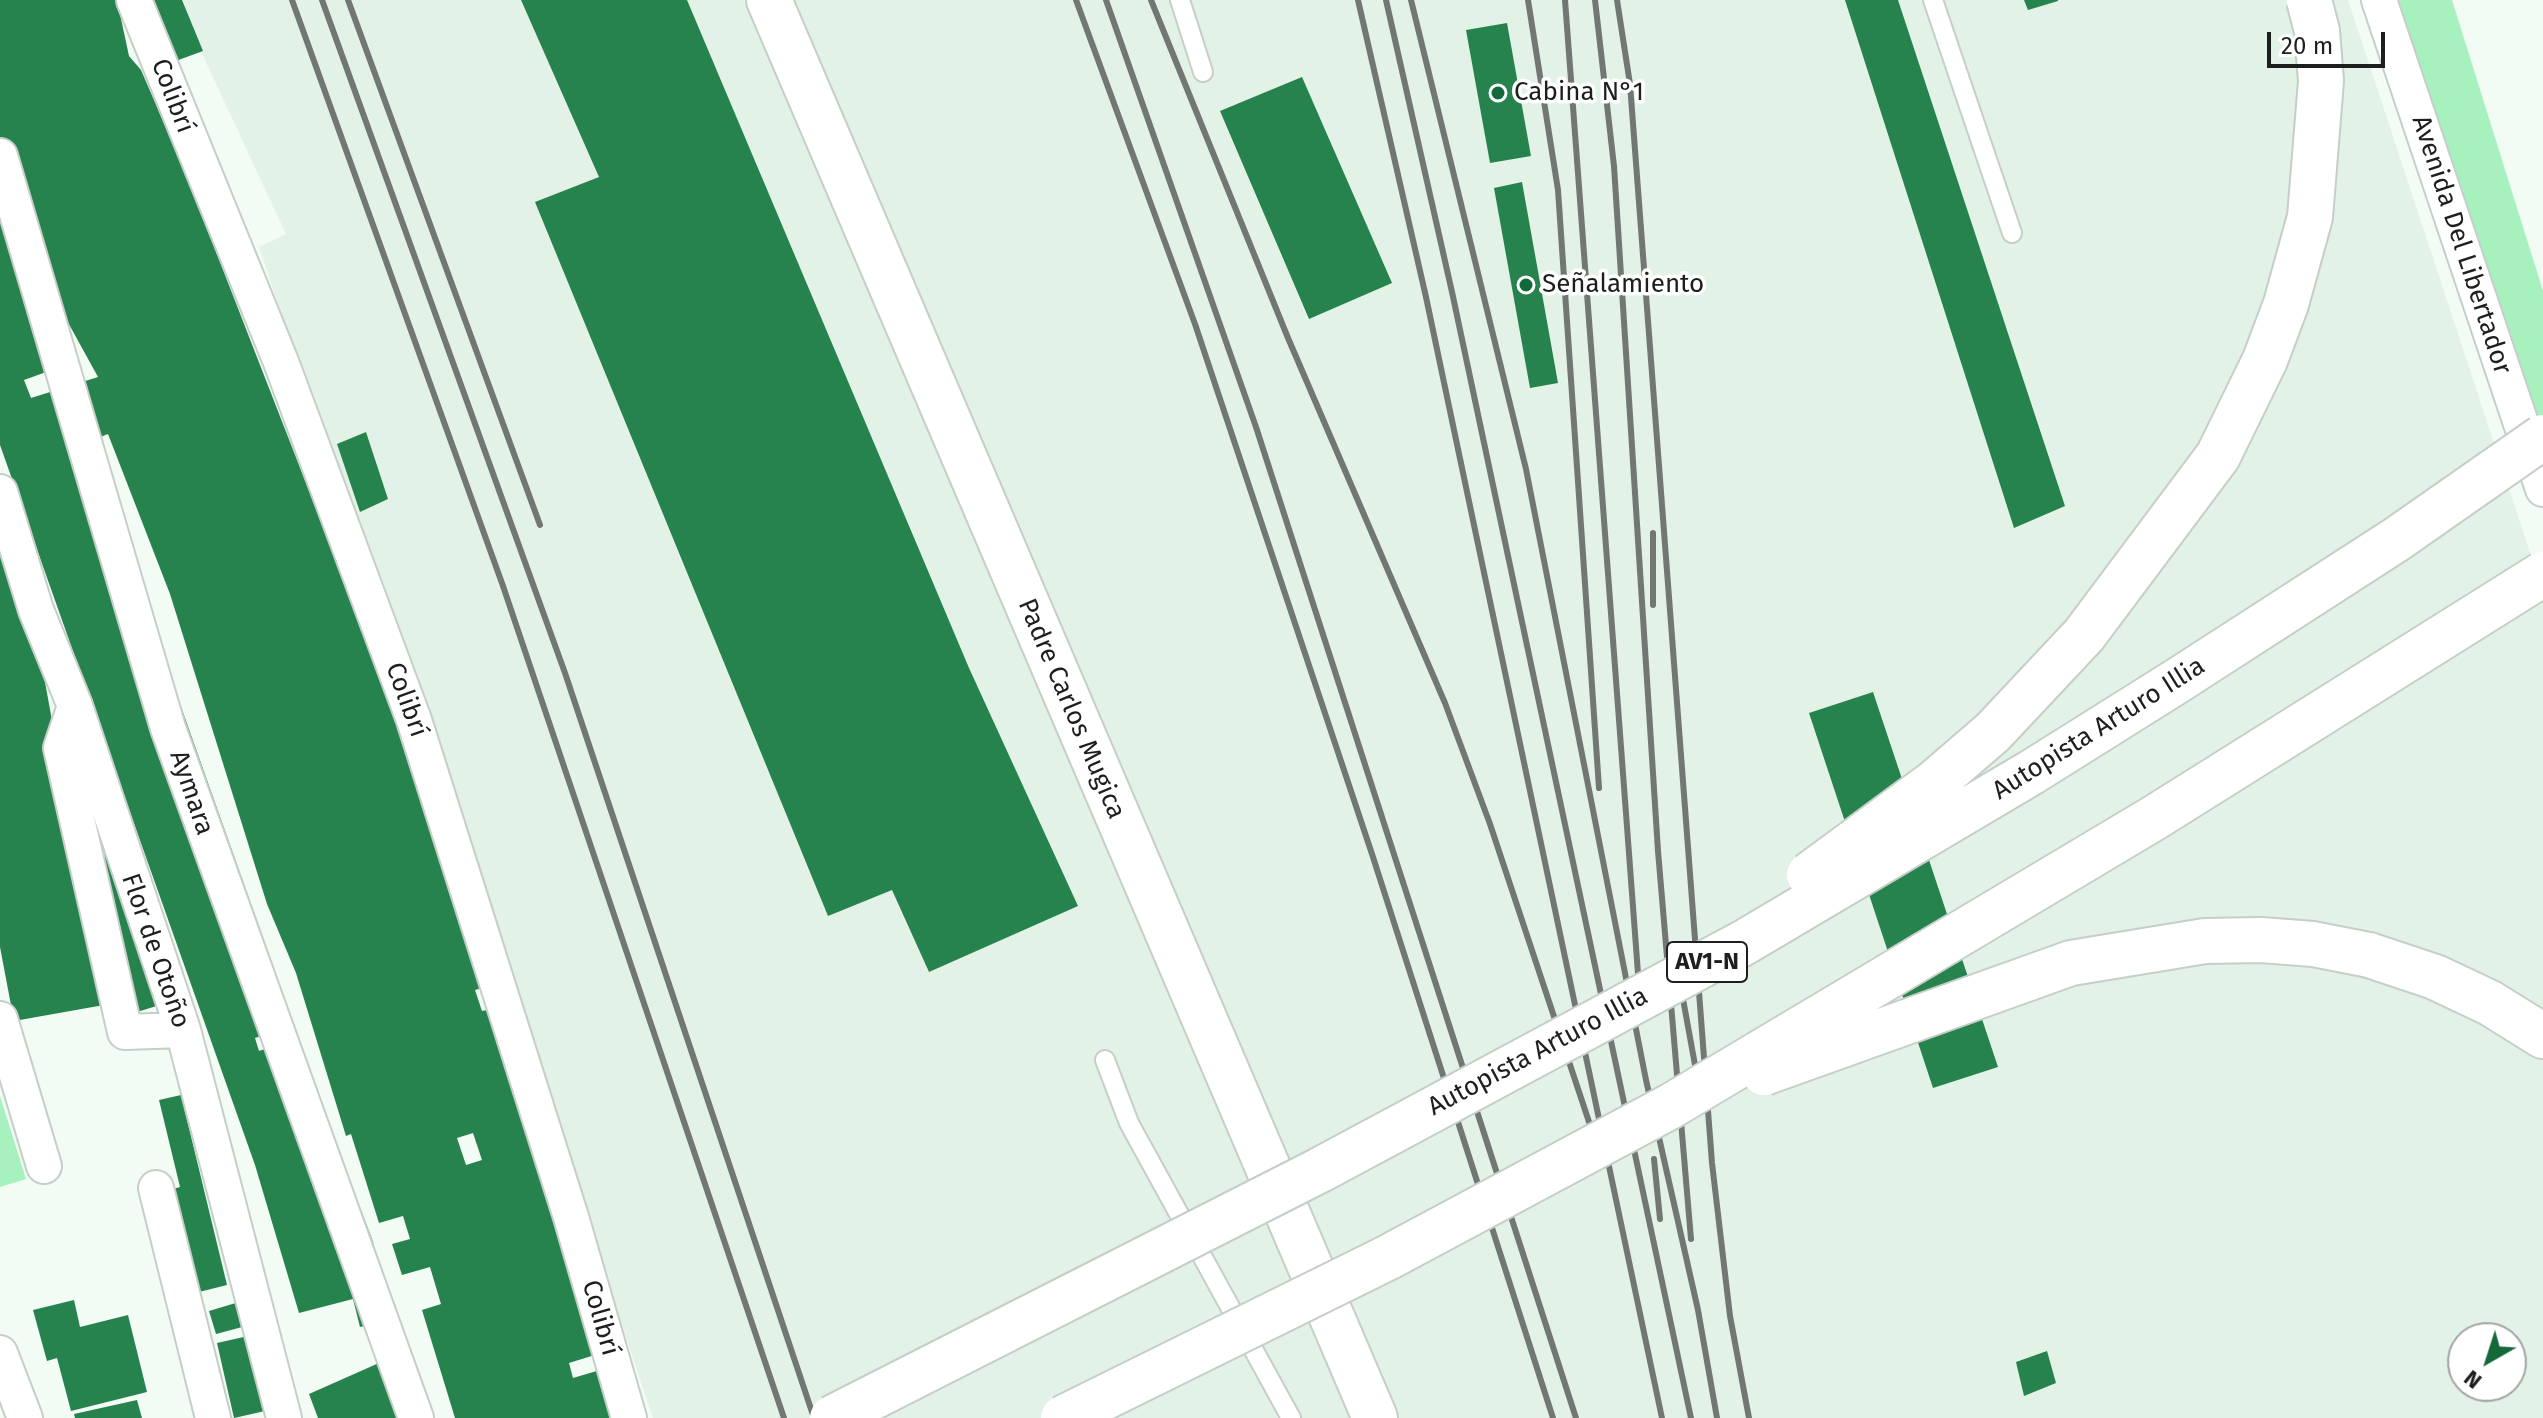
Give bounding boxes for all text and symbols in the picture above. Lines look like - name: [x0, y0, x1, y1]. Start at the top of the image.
- scale bar: [2271, 16, 2389, 66]
- text: 20 m: [2281, 32, 2333, 60]
- street label: Colibrí: [144, 54, 200, 138]
- place label: Cabina N°1: [1514, 77, 1644, 109]
- marker: Cabina N°1: [1489, 84, 1507, 102]
- street label: Avenida Del Libertador: [2404, 112, 2518, 378]
- place label: Señalamiento: [1542, 269, 1704, 301]
- marker: Señalamiento: [1517, 276, 1535, 294]
- street label: Padre Carlos Mugica: [1010, 594, 1132, 824]
- street label: Autopista Arturo Illia: [1987, 651, 2211, 807]
- street label: Colibrí: [378, 658, 434, 742]
- street label: Aymara: [162, 747, 220, 839]
- street label: Flor de Otoño: [114, 870, 196, 1032]
- road number: AV1-N: [1667, 942, 1747, 982]
- street label: Autopista Arturo Illia: [1423, 981, 1653, 1123]
- street label: Colibrí: [574, 1277, 626, 1359]
- north arrow: [2447, 1322, 2527, 1402]
- text: N: [2459, 1364, 2487, 1395]

